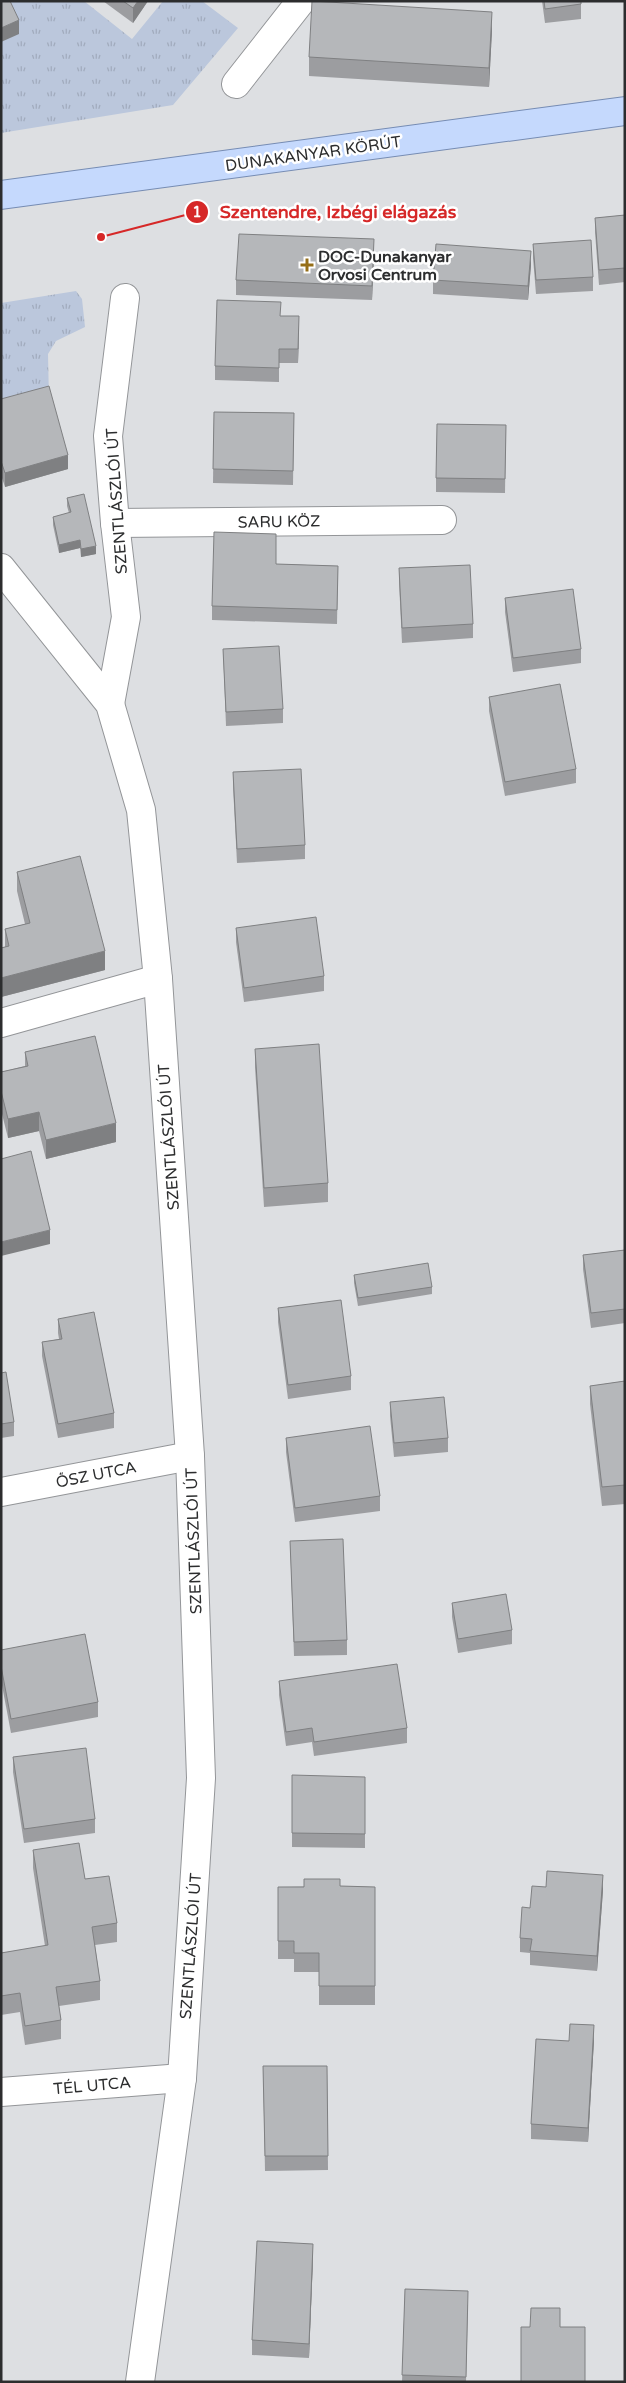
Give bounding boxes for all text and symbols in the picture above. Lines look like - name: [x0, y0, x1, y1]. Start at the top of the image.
- street label: DUNAKANYAR KÖRÚT: [224, 132, 403, 176]
- callout: Szentendre, Izbégi elágazás: [184, 196, 466, 229]
- text: Szentendre, Izbégi elágazás: [220, 201, 457, 223]
- text: 1: [192, 203, 202, 221]
- place label: DOC-Dunakanyar Orvosi Centrum: [318, 247, 452, 285]
- marker: DOC-Dunakanyar Orvosi Centrum: [300, 258, 314, 272]
- street label: SZENTLÁSZLÓI ÚT: [102, 427, 132, 575]
- street label: SARU KÖZ: [237, 511, 321, 533]
- street label: SZENTLÁSZLÓI ÚT: [154, 1063, 184, 1211]
- street label: ŐSZ UTCA: [54, 1457, 138, 1493]
- street label: SZENTLÁSZLÓI ÚT: [181, 1467, 207, 1615]
- street label: SZENTLÁSZLÓI ÚT: [176, 1872, 206, 2020]
- street label: TÉL UTCA: [52, 2073, 132, 2099]

